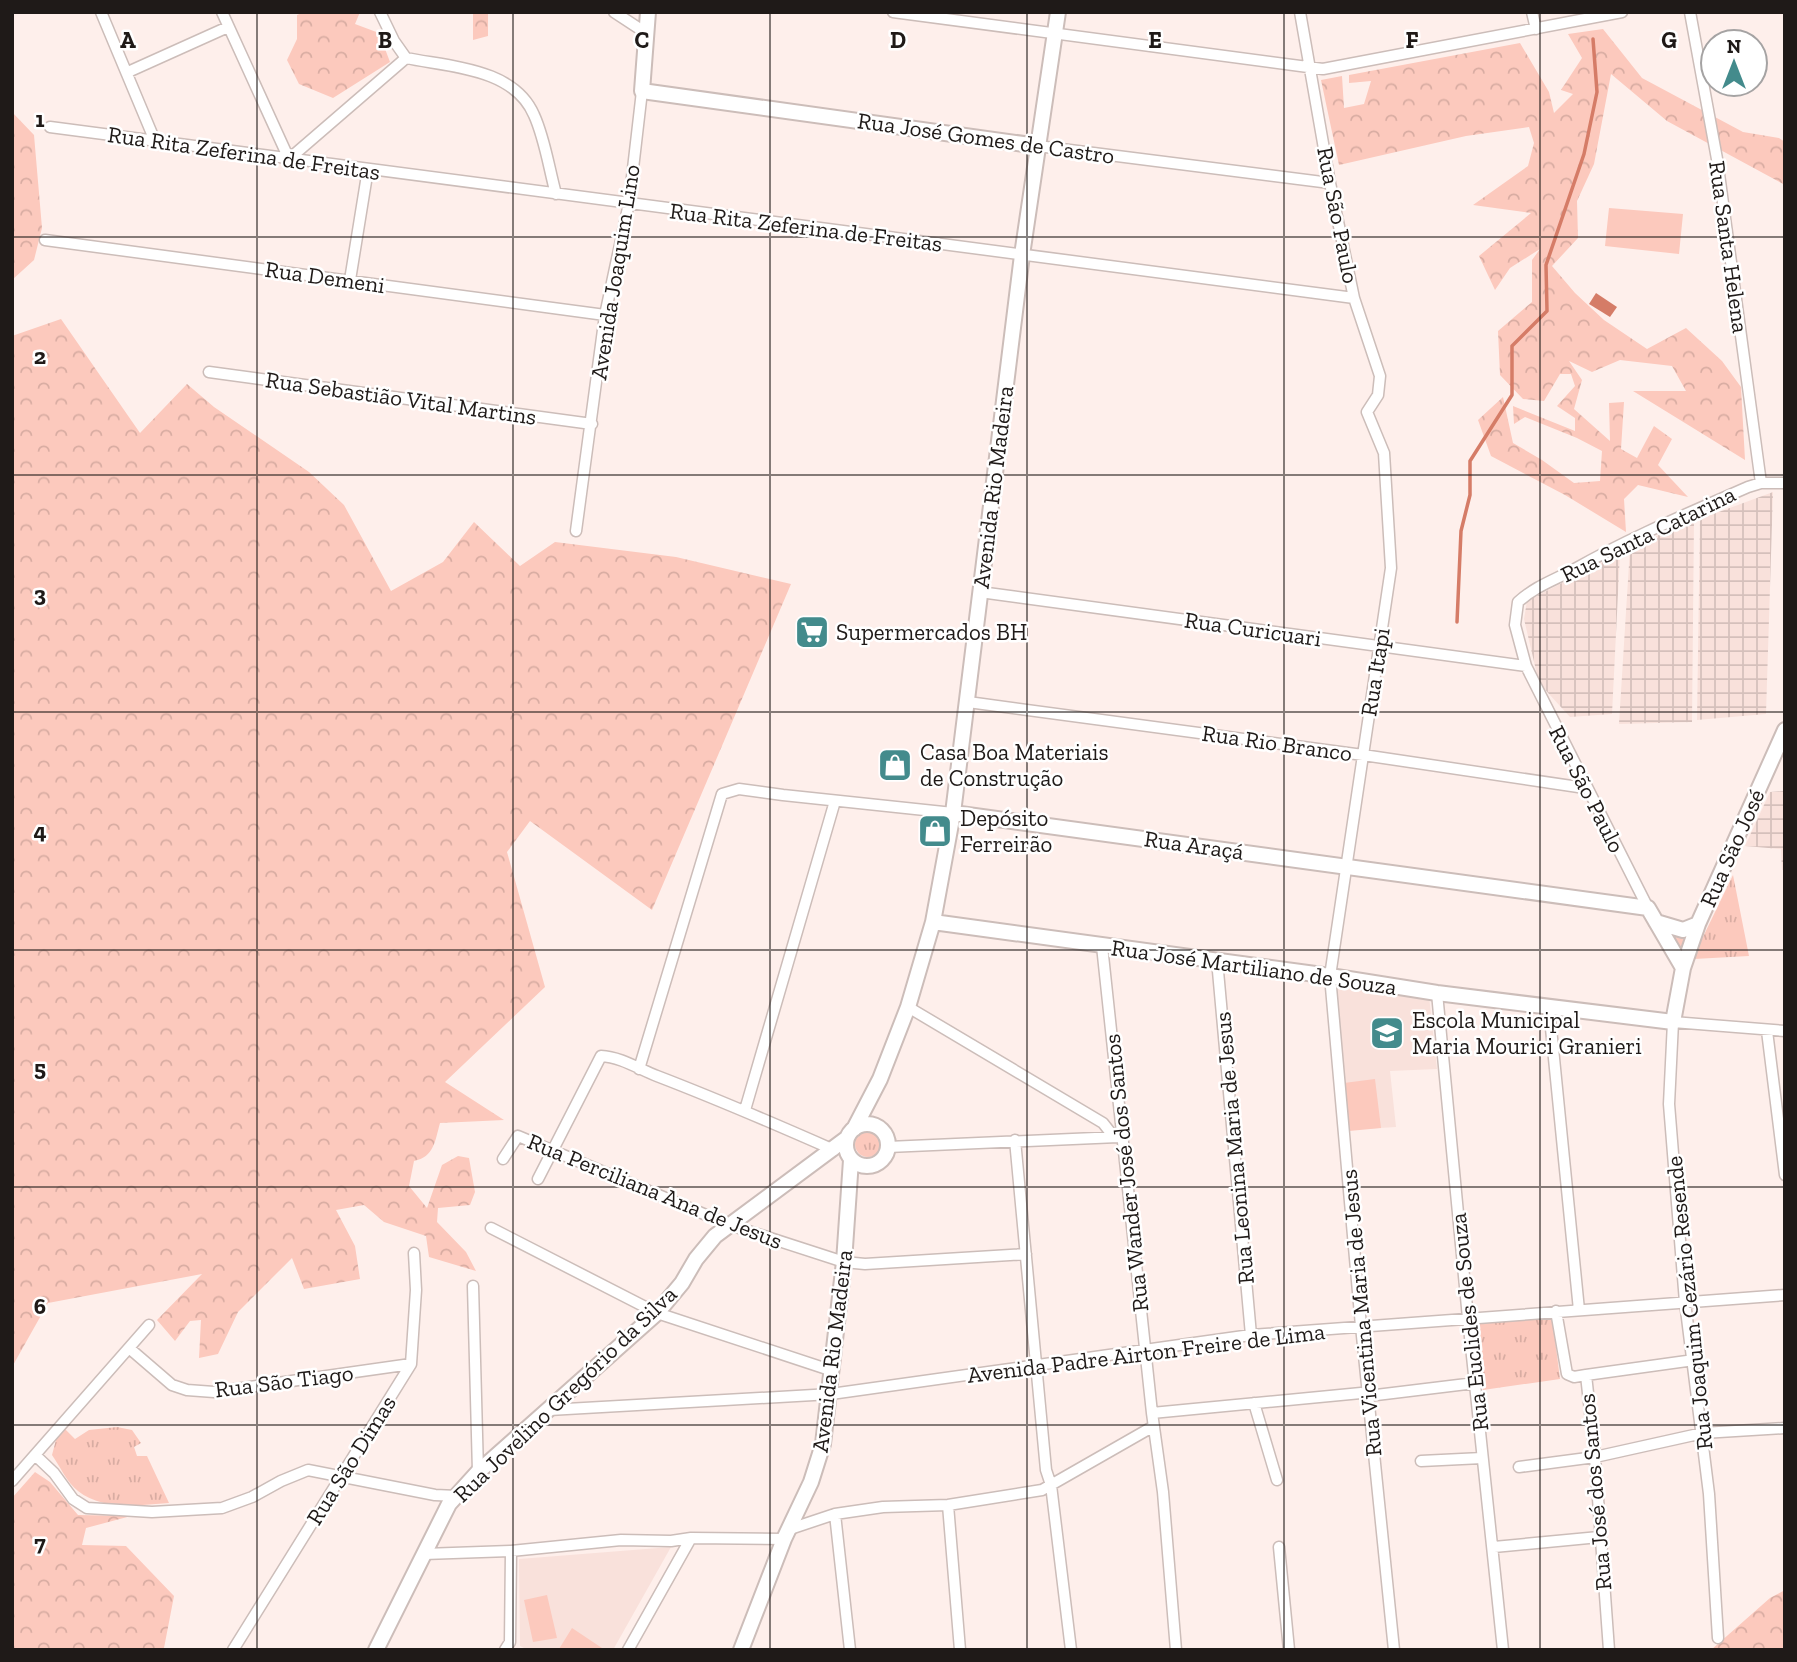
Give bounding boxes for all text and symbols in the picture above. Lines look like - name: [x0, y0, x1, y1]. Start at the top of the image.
- text: A: [120, 26, 136, 54]
- text: B: [378, 26, 392, 54]
- text: C: [635, 26, 649, 54]
- text: D: [890, 26, 906, 54]
- text: E: [1148, 26, 1162, 54]
- text: F: [1405, 26, 1419, 54]
- text: G: [1661, 26, 1677, 54]
- north arrow: [1699, 28, 1769, 98]
- text: N: [1727, 35, 1741, 58]
- text: 1: [35, 105, 45, 133]
- street label: Rua José Gomes de Castro: [856, 106, 1116, 170]
- street label: Rua Rita Zeferina de Freitas: [106, 120, 382, 186]
- street label: Rua São Paulo: [1311, 144, 1365, 286]
- street label: Rua Santa Helena: [1703, 159, 1755, 335]
- street label: Avenida Joaquim Lino: [584, 162, 646, 382]
- street label: Rua Rita Zeferina de Freitas: [668, 196, 944, 258]
- street label: Rua Demeni: [263, 255, 387, 299]
- text: 2: [34, 342, 46, 370]
- street label: Rua Sebastião Vital Martins: [264, 365, 538, 431]
- street label: Avenida Rio Madeira: [967, 384, 1019, 590]
- street label: Rua Santa Catarina: [1556, 480, 1740, 588]
- text: 3: [34, 580, 46, 608]
- street label: Rua Curicuari: [1183, 606, 1323, 652]
- supermarket icon: Supermercados BH: [793, 613, 831, 651]
- place label: Supermercados BH: [836, 618, 1027, 646]
- street label: Rua Itapi: [1354, 626, 1396, 718]
- street label: Rua Rio Branco: [1200, 719, 1354, 767]
- street label: Rua São Paulo: [1543, 721, 1631, 857]
- place label: Casa Boa Materiais de Construção: [920, 738, 1109, 792]
- shop icon: Casa Boa Materiais de Construção: [876, 746, 914, 784]
- street label: Rua São José: [1694, 785, 1770, 911]
- place label: Depósito Ferreirão: [960, 804, 1052, 858]
- shop icon: Depósito Ferreirão: [916, 812, 954, 850]
- text: 4: [33, 817, 47, 845]
- street label: Rua Araçá: [1142, 824, 1246, 866]
- street label: Rua José Martiliano de Souza: [1110, 933, 1398, 1001]
- place label: Escola Municipal Maria Mourici Granieri: [1412, 1006, 1642, 1060]
- street label: Rua Leonina Maria de Jesus: [1208, 1011, 1260, 1285]
- school or university icon: Escola Municipal Maria Mourici Granieri: [1368, 1014, 1406, 1052]
- street label: Rua Wander José dos Santos: [1097, 1033, 1155, 1313]
- text: 5: [34, 1054, 46, 1082]
- street label: Rua Perciliana Ana de Jesus: [523, 1127, 787, 1255]
- street label: Rua Joaquim Cezário Resende: [1660, 1155, 1718, 1451]
- street label: Rua Vicentina Maria de Jesus: [1334, 1168, 1388, 1458]
- street label: Rua Euclides de Souza: [1444, 1212, 1494, 1432]
- street label: Avenida Rio Madeira: [806, 1248, 858, 1454]
- street label: Rua Jovelino Gregório da Silva: [448, 1280, 682, 1508]
- text: 6: [34, 1292, 46, 1320]
- street label: Avenida Padre Airton Freire de Lima: [966, 1317, 1326, 1389]
- street label: Rua São Tiago: [213, 1359, 355, 1403]
- street label: Rua São Dimas: [300, 1390, 402, 1530]
- street label: Rua José dos Santos: [1572, 1392, 1618, 1592]
- text: 7: [34, 1529, 46, 1557]

